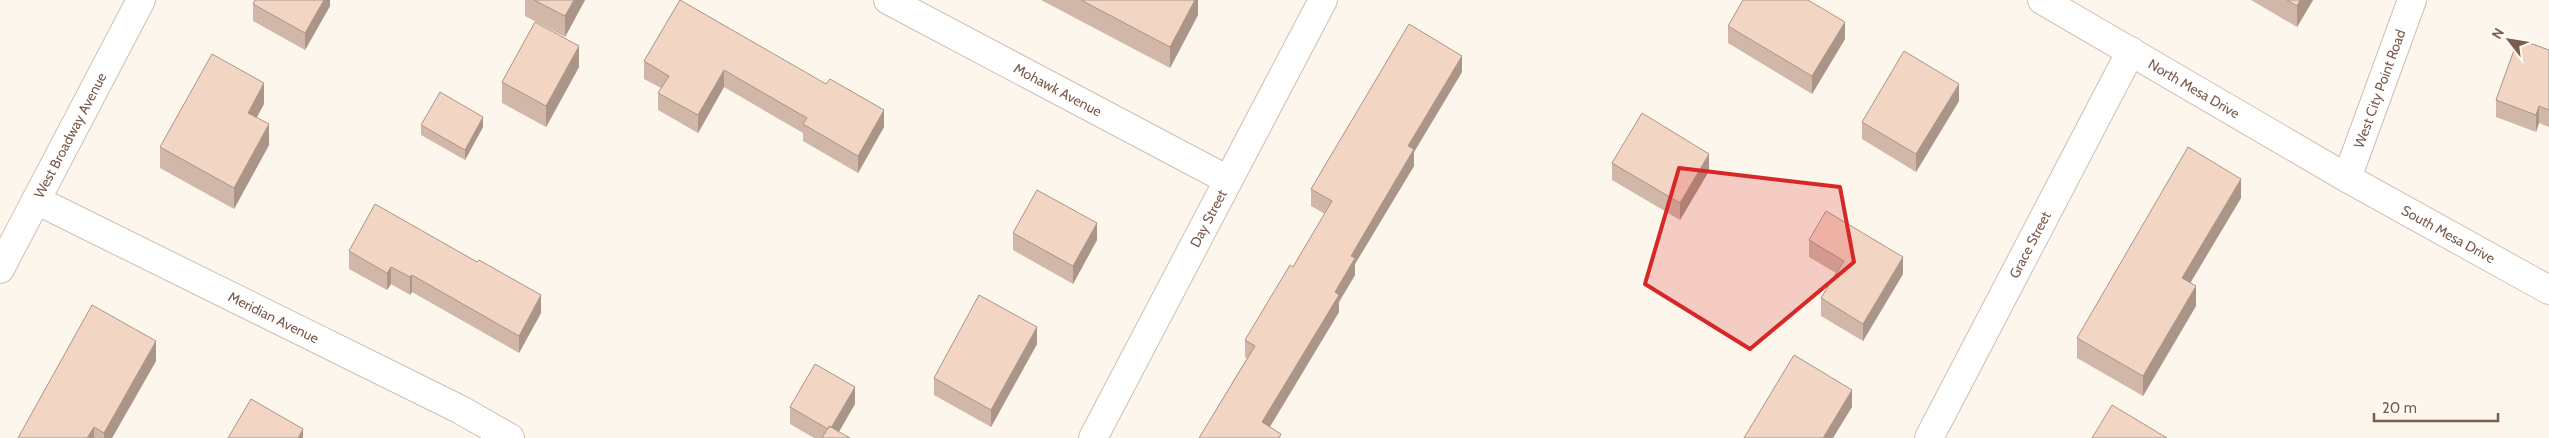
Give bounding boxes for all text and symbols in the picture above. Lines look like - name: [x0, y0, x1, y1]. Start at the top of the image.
- north arrow: [2484, 15, 2534, 65]
- text: N: [2488, 24, 2508, 42]
- street label: West City Point Road: [2350, 27, 2409, 151]
- street label: North Mesa Drive: [2145, 55, 2243, 122]
- street label: Mohawk Avenue: [1011, 59, 1105, 120]
- street label: West Broadway Avenue: [30, 69, 110, 201]
- street label: Day Street: [1186, 186, 1231, 250]
- street label: South Mesa Drive: [2398, 201, 2498, 267]
- street label: Grace Street: [2005, 208, 2055, 281]
- street label: Meridian Avenue: [225, 287, 322, 347]
- scale bar: [2374, 390, 2498, 422]
- text: 20 m: [2382, 399, 2417, 417]

